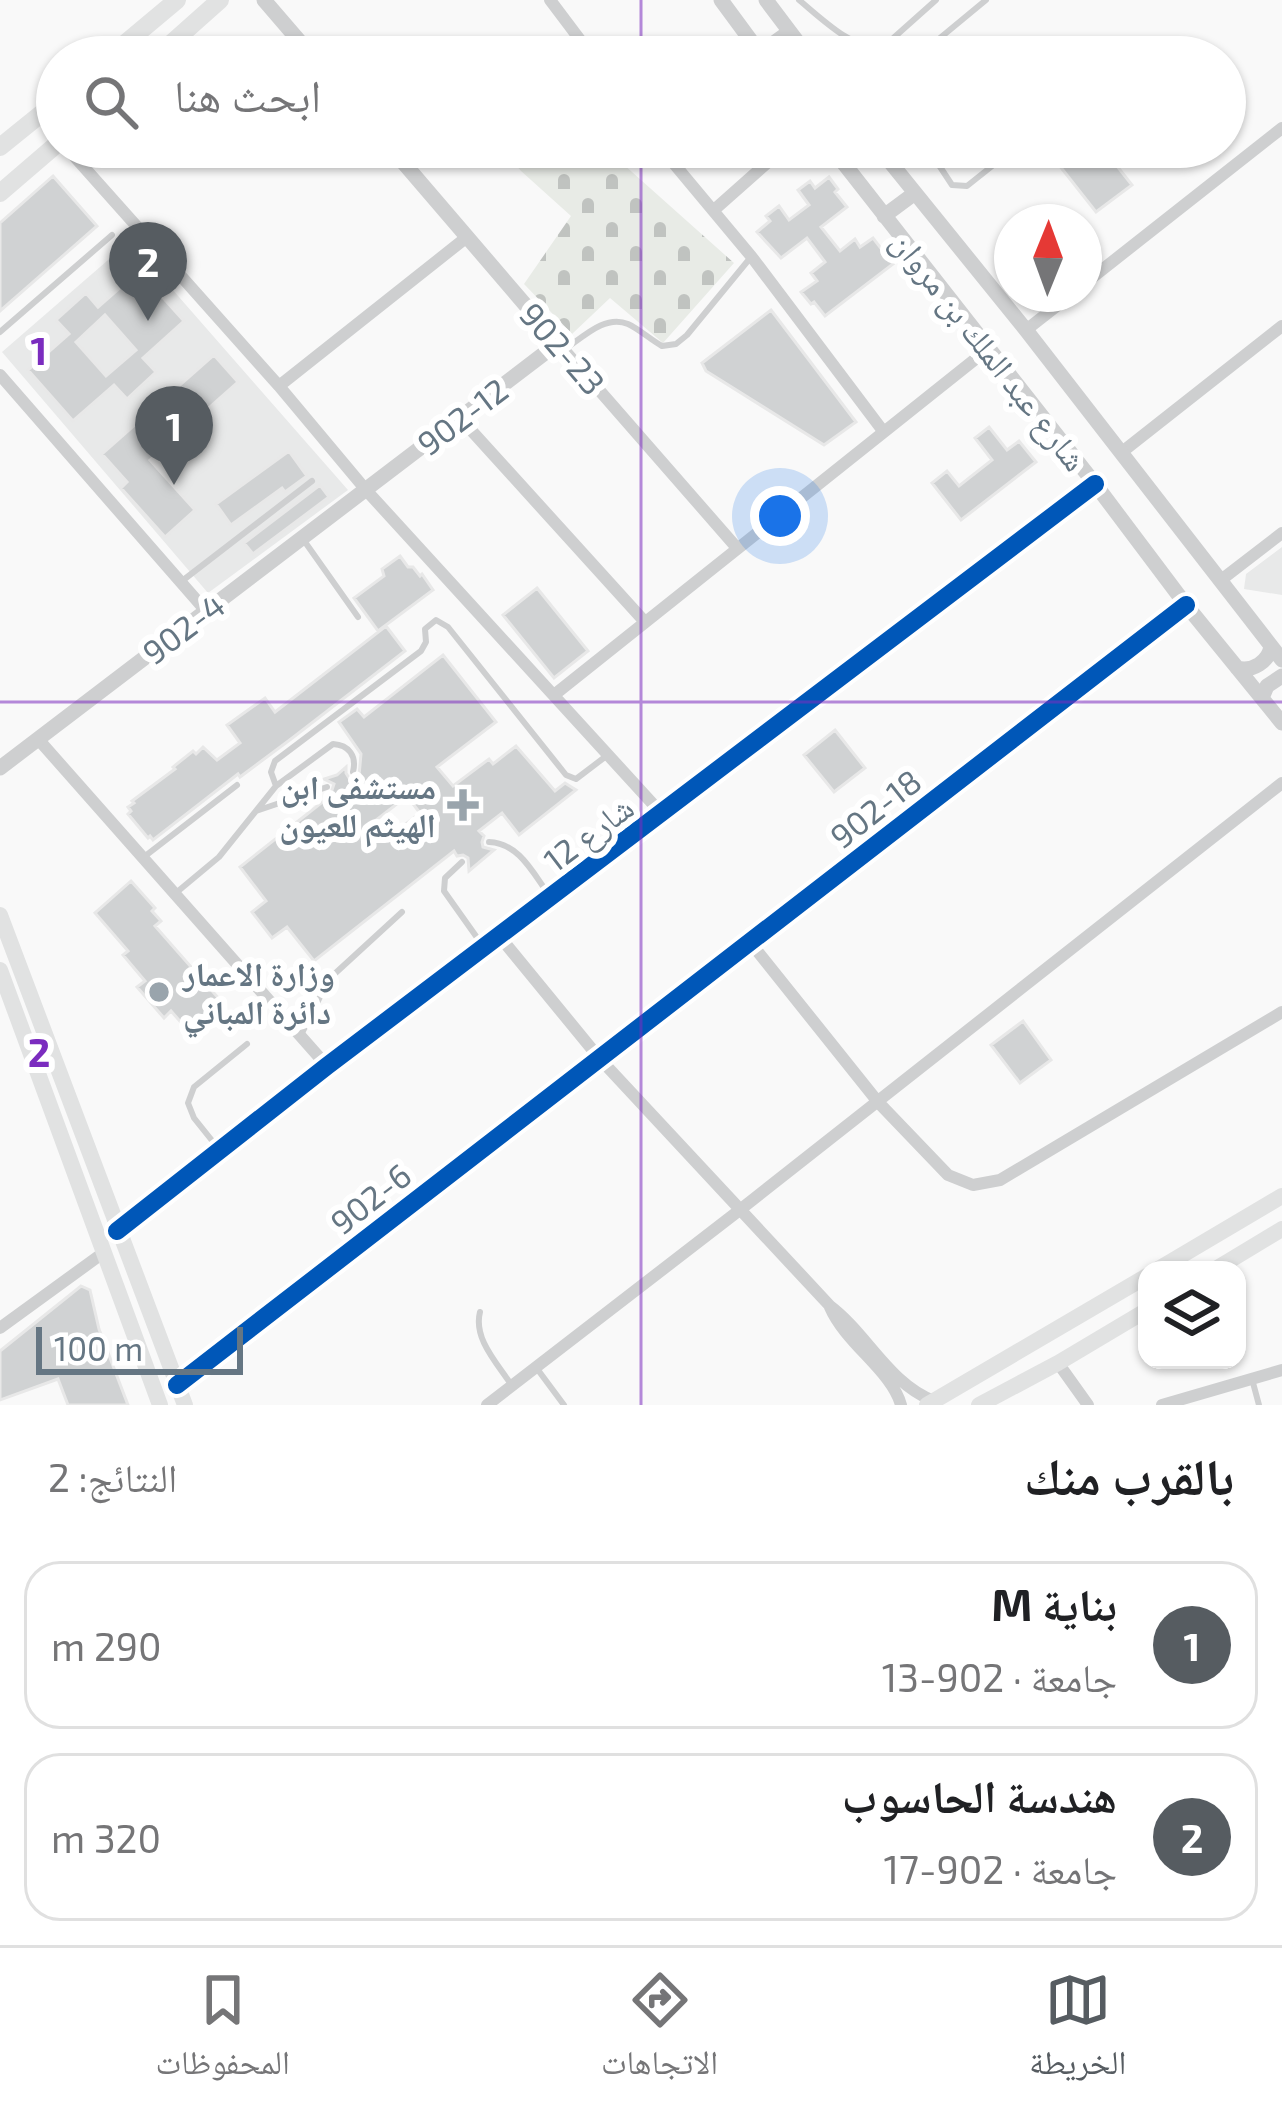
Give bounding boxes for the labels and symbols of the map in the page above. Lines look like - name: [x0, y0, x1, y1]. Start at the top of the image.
- north arrow: [994, 204, 1102, 312]
- pin: 2: [109, 222, 187, 321]
- street label: شارع عبد الملك بن مروان: [882, 222, 1096, 480]
- street label: 902-23: [512, 294, 614, 402]
- text: 1: [31, 326, 47, 373]
- street label: 902-12: [409, 369, 515, 463]
- pin: 1: [135, 386, 213, 485]
- your location: [750, 486, 810, 546]
- street label: 902-4: [134, 584, 232, 672]
- street label: 902-18: [822, 760, 928, 856]
- place label: مستشفى ابن الهيثم للعيون: [279, 766, 436, 848]
- street label: شارع 12: [535, 786, 642, 881]
- marker: مستشفى ابن الهيثم للعيون: [447, 789, 479, 821]
- place label: وزارة الاعمار دائرة المباني: [181, 953, 335, 1038]
- marker: وزارة الاعمار دائرة المباني: [146, 979, 172, 1005]
- text: 2: [28, 1028, 50, 1075]
- street label: 902-6: [322, 1154, 418, 1242]
- scale bar: [36, 1321, 243, 1374]

